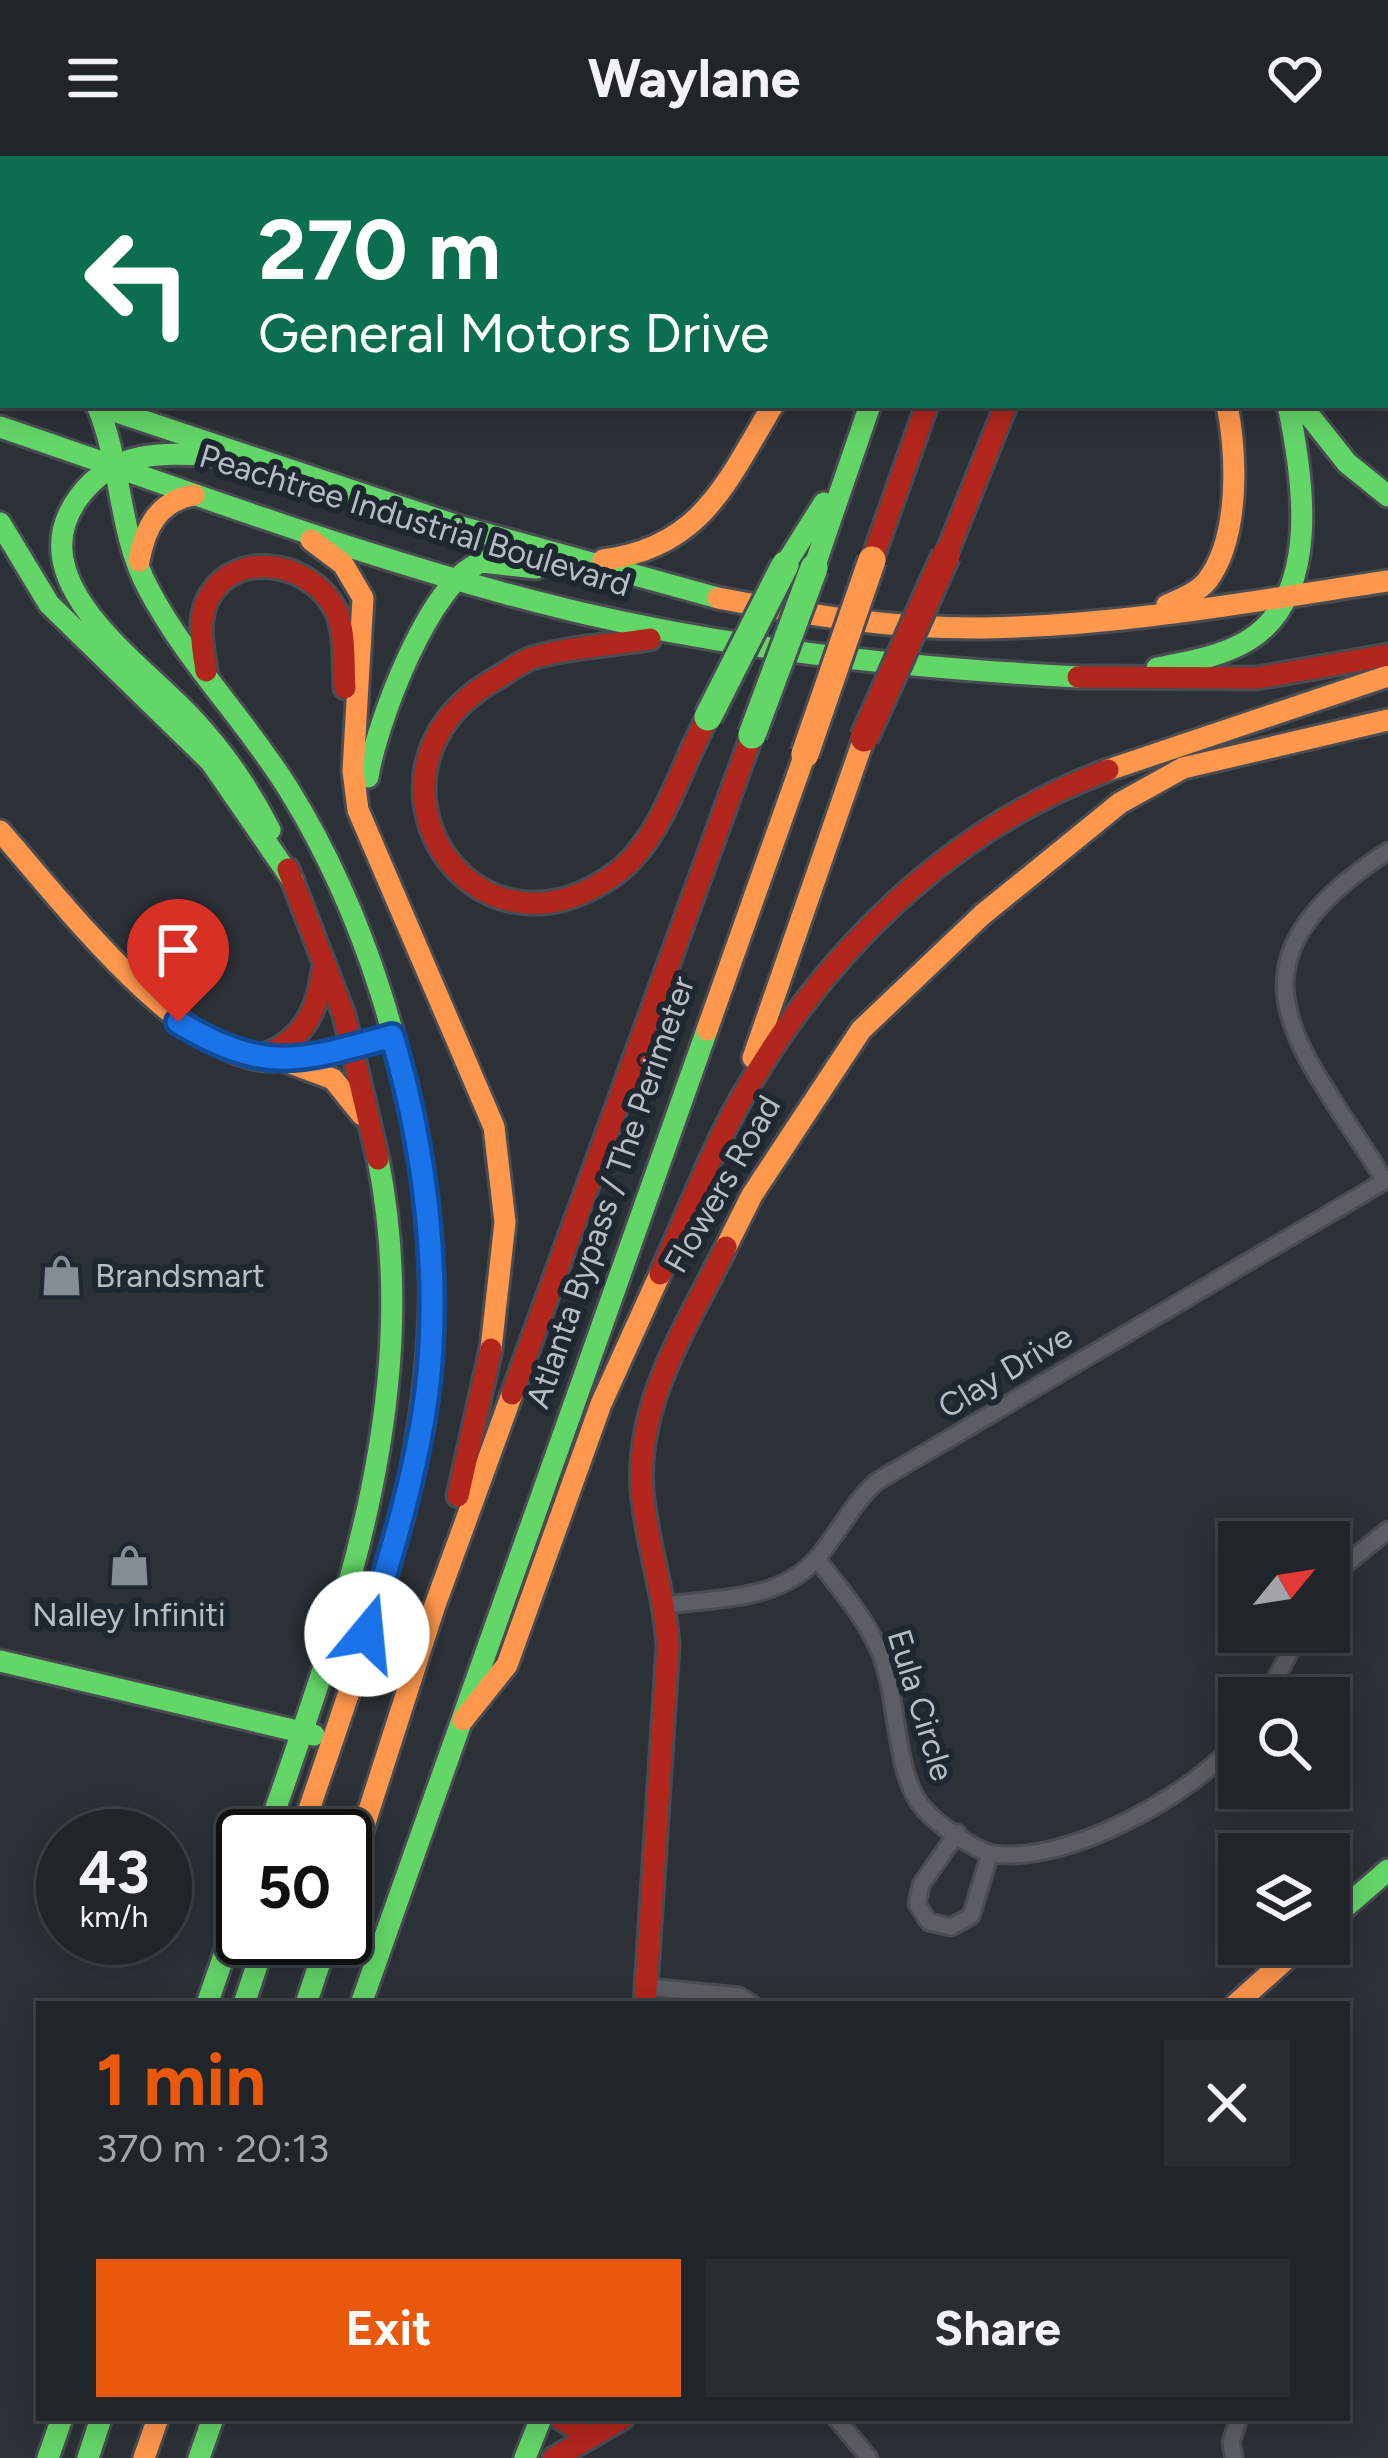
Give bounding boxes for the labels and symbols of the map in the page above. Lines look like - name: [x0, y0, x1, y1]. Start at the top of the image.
- street label: Peachtree Industrial Boulevard: [195, 436, 635, 604]
- pin: [127, 899, 229, 1022]
- street label: Atlanta Bypass / The Perimeter: [518, 971, 702, 1413]
- street label: Flowers Road: [656, 1088, 788, 1280]
- shop icon: Brandsmart: [38, 1252, 84, 1298]
- place label: Brandsmart: [95, 1256, 265, 1295]
- street label: Clay Drive: [931, 1316, 1079, 1426]
- north arrow: [1218, 1521, 1350, 1653]
- shop icon: Nalley Infiniti: [106, 1543, 152, 1589]
- position arrow: [304, 1571, 430, 1697]
- place label: Nalley Infiniti: [32, 1595, 226, 1634]
- street label: Eula Circle: [880, 1625, 962, 1785]
- speed limit sign: 50: [216, 1809, 372, 1965]

